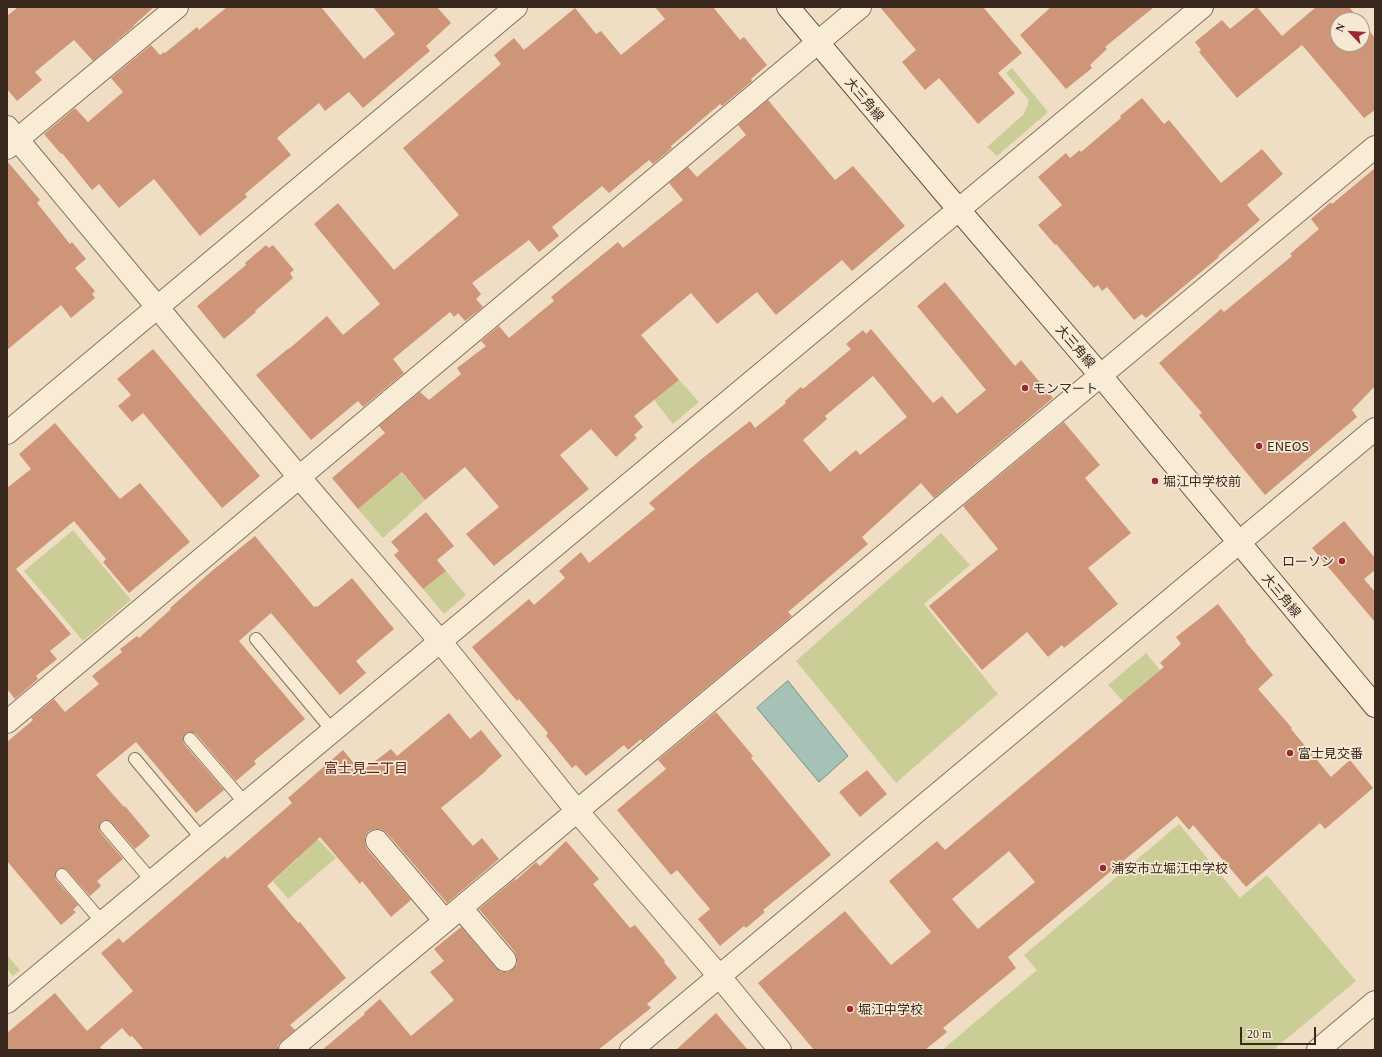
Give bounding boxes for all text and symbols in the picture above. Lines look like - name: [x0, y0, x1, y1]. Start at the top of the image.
- north arrow: [1330, 12, 1370, 52]
- text: N: [1333, 21, 1347, 33]
- street label: 大三角線: [842, 74, 888, 124]
- street label: 大三角線: [1053, 321, 1099, 371]
- place label: モンマート: [1033, 380, 1098, 396]
- marker: モンマート: [1020, 383, 1030, 393]
- place label: ENEOS: [1267, 438, 1309, 454]
- marker: ENEOS: [1254, 441, 1264, 451]
- place label: 堀江中学校前: [1163, 473, 1241, 489]
- marker: 堀江中学校前: [1150, 476, 1160, 486]
- place label: ローソン: [1282, 553, 1334, 569]
- marker: ローソン: [1337, 556, 1347, 566]
- street label: 大三角線: [1259, 570, 1305, 620]
- place label: 富士見交番: [1298, 745, 1363, 761]
- marker: 富士見交番: [1285, 748, 1295, 758]
- district label: 富士見二丁目: [324, 760, 408, 776]
- place label: 浦安市立堀江中学校: [1111, 860, 1228, 876]
- marker: 浦安市立堀江中学校: [1098, 863, 1108, 873]
- place label: 堀江中学校: [858, 1001, 923, 1017]
- marker: 堀江中学校: [845, 1004, 855, 1014]
- scale bar: [1242, 1019, 1318, 1045]
- text: 20 m: [1247, 1027, 1271, 1041]

